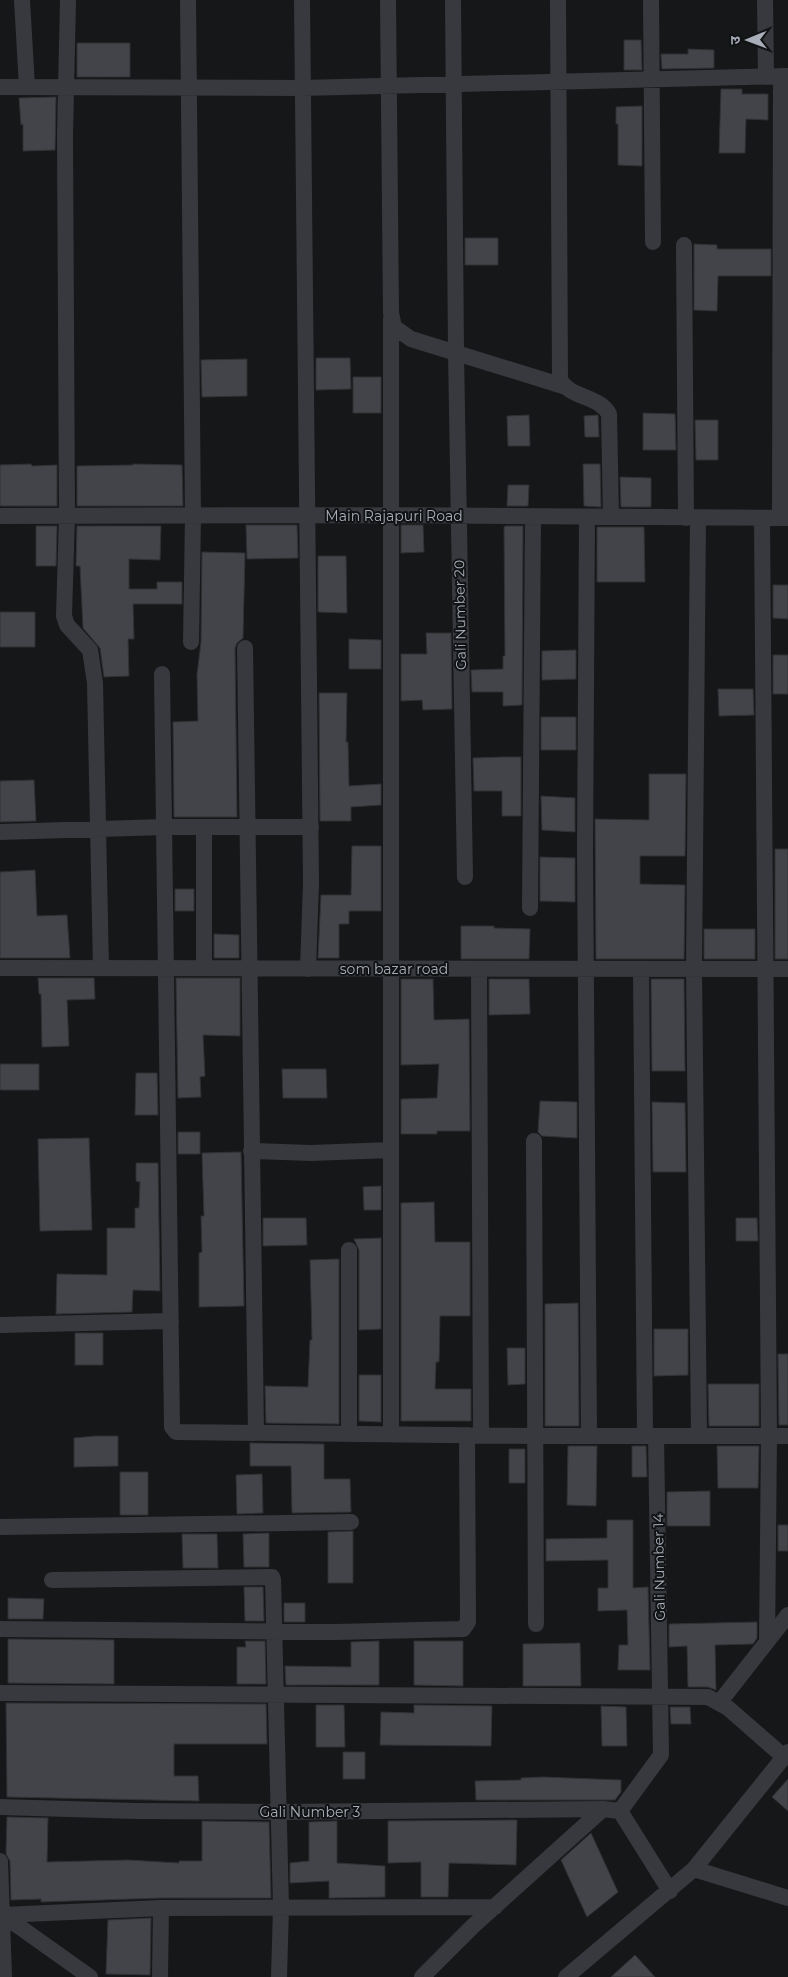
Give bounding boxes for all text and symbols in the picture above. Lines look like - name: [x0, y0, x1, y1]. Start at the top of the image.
- north arrow: [723, 15, 773, 65]
- text: उ: [726, 35, 744, 44]
- street label: Main Rajapuri Road: [325, 507, 463, 525]
- street label: Gali Number 20: [450, 560, 470, 670]
- street label: som bazar road: [340, 960, 448, 978]
- street label: Gali Number 14: [649, 1512, 669, 1621]
- street label: Gali Number 3: [259, 1803, 361, 1821]

